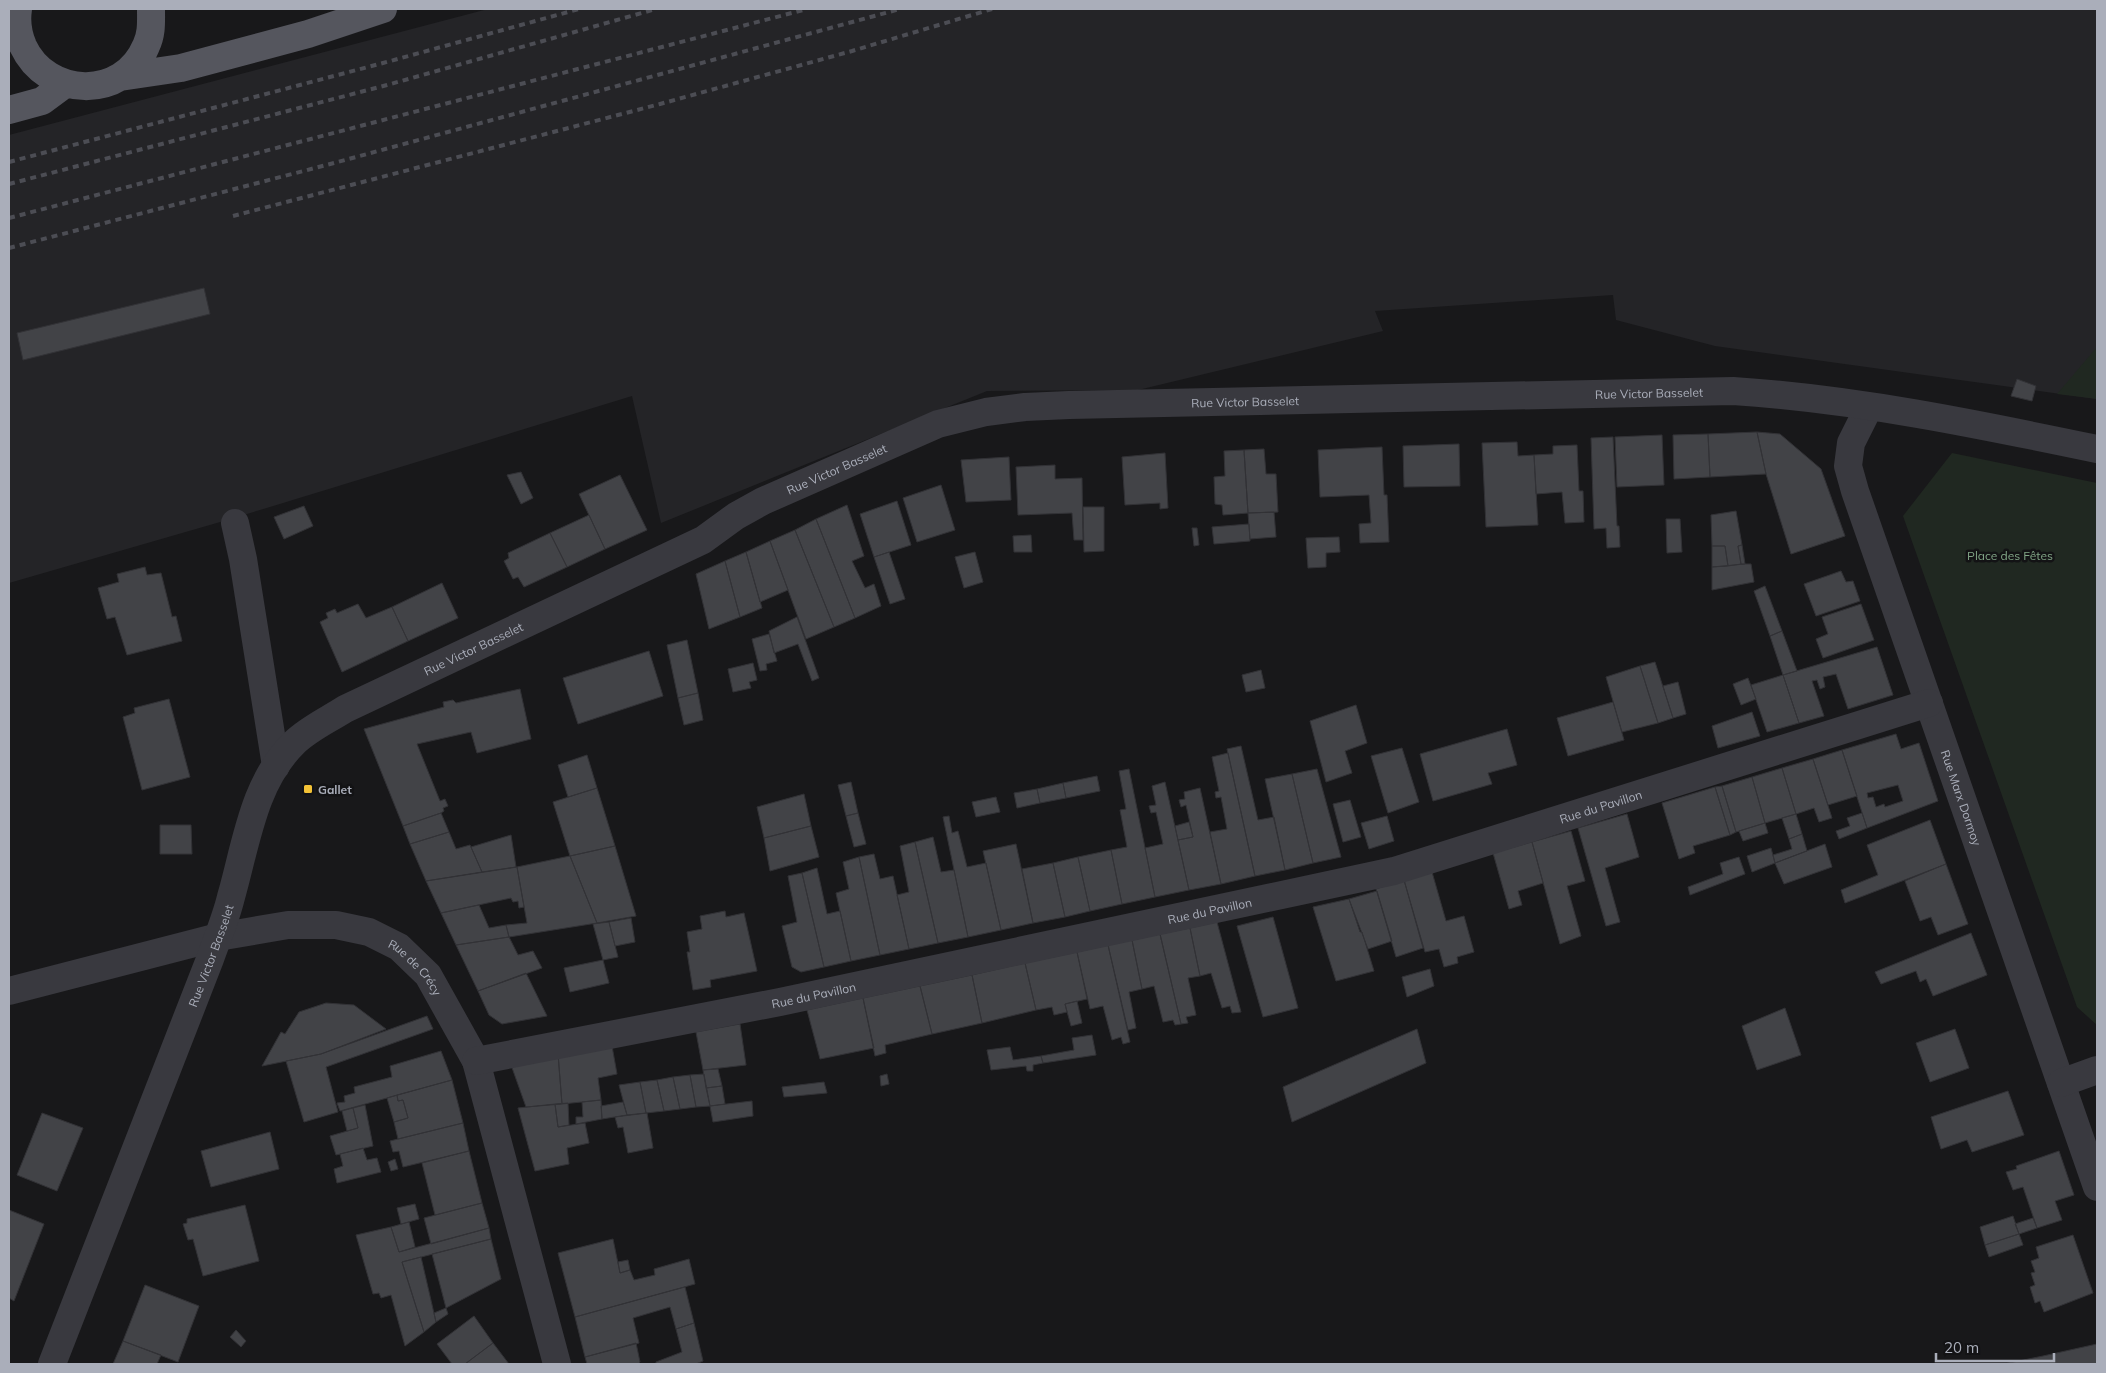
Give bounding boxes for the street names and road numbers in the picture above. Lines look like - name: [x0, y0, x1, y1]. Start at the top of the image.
- street label: Rue Victor Basselet: [1595, 384, 1703, 401]
- street label: Rue Victor Basselet: [1191, 393, 1299, 410]
- street label: Rue Victor Basselet: [784, 440, 889, 497]
- street label: Rue Victor Basselet: [421, 619, 525, 678]
- street label: Rue Marx Dormoy: [1938, 748, 1985, 848]
- street label: Rue du Pavillon: [1557, 786, 1644, 826]
- street label: Rue du Pavillon: [1166, 894, 1253, 927]
- street label: Rue Victor Basselet: [185, 903, 236, 1009]
- street label: Rue de Crécy: [386, 935, 446, 999]
- street label: Rue du Pavillon: [770, 979, 857, 1011]

